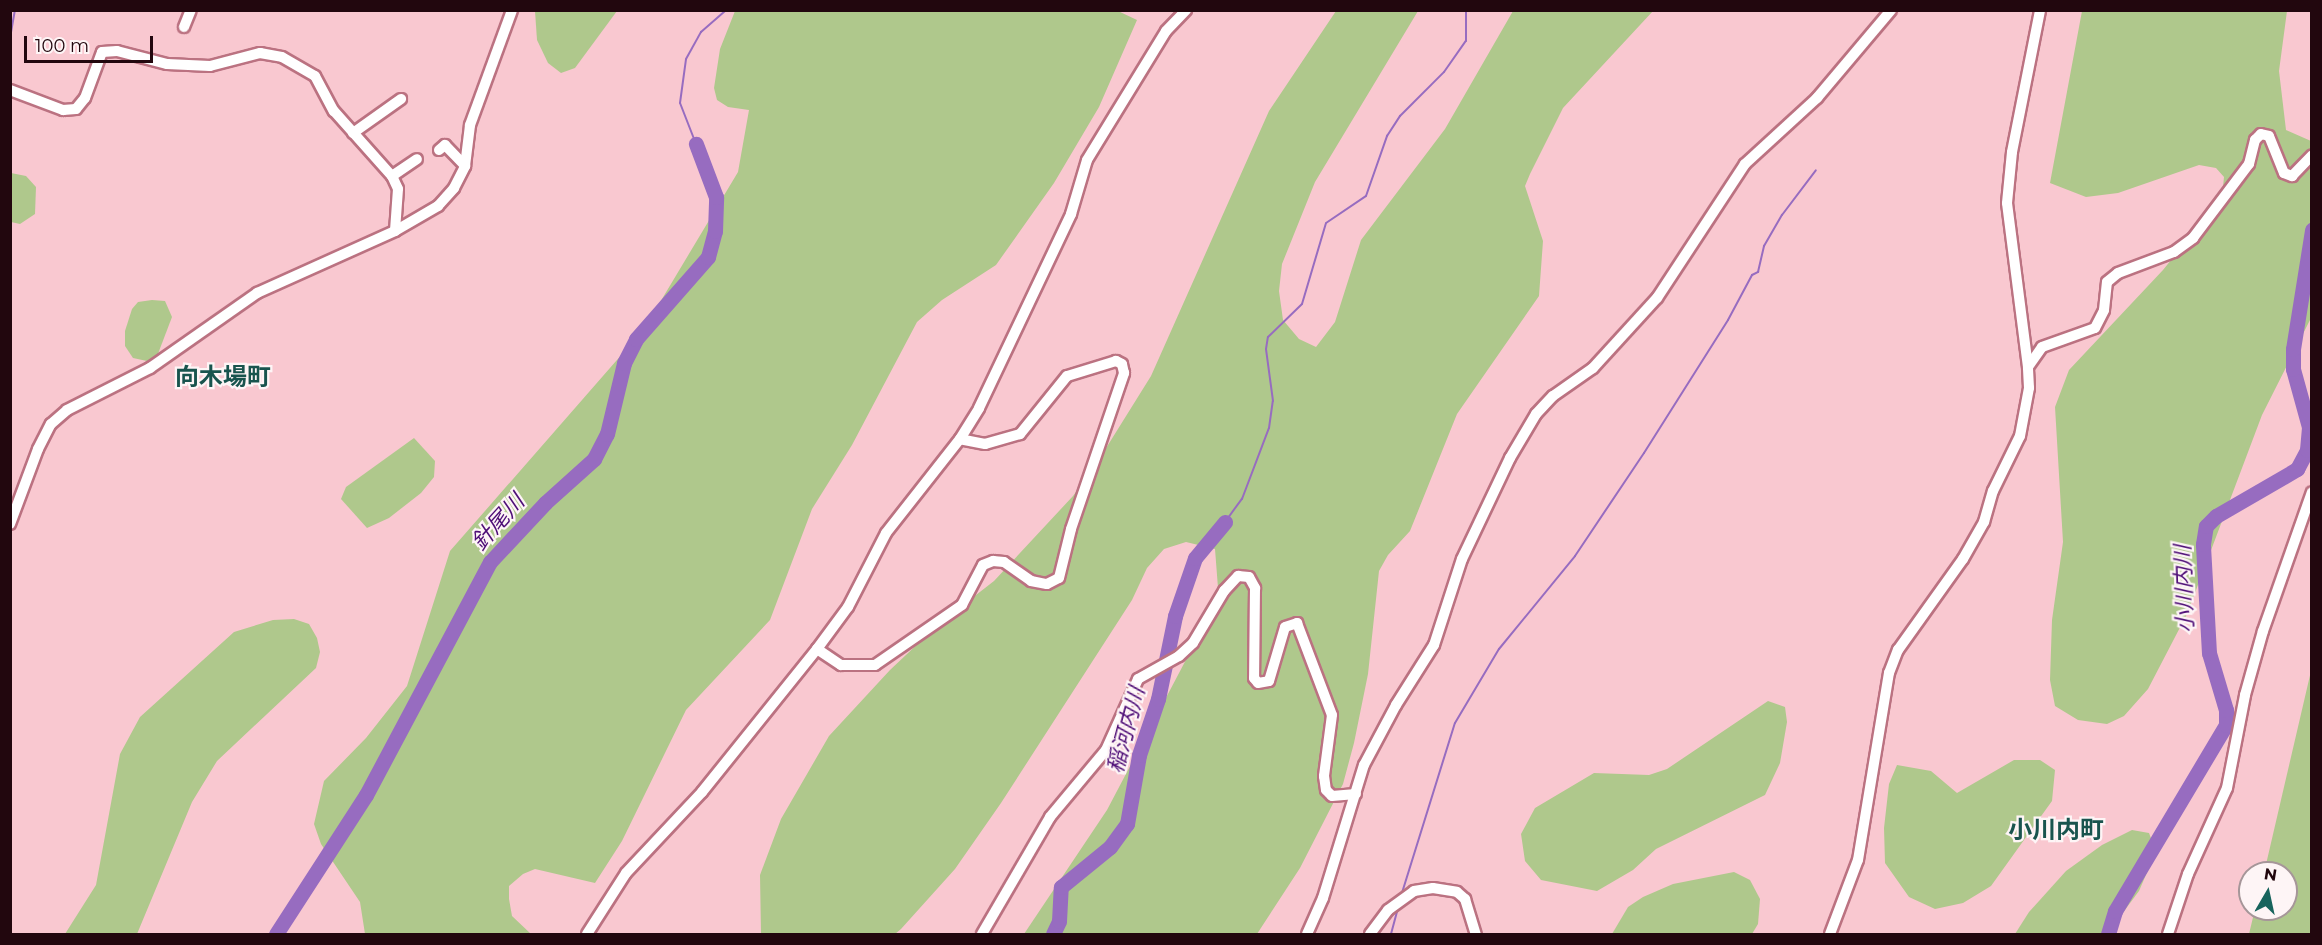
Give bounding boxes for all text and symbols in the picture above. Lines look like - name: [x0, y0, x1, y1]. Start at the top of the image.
- scale bar: [27, 24, 156, 62]
- text: 100 m: [35, 35, 89, 57]
- district label: 向木場町: [175, 363, 271, 391]
- water label: 針尾川: [466, 489, 530, 555]
- water label: 小川内川: [2169, 545, 2199, 633]
- water label: 稲河内川: [1102, 684, 1150, 776]
- district label: 小川内町: [2008, 816, 2104, 844]
- north arrow: [2238, 861, 2298, 921]
- text: N: [2263, 864, 2278, 885]

